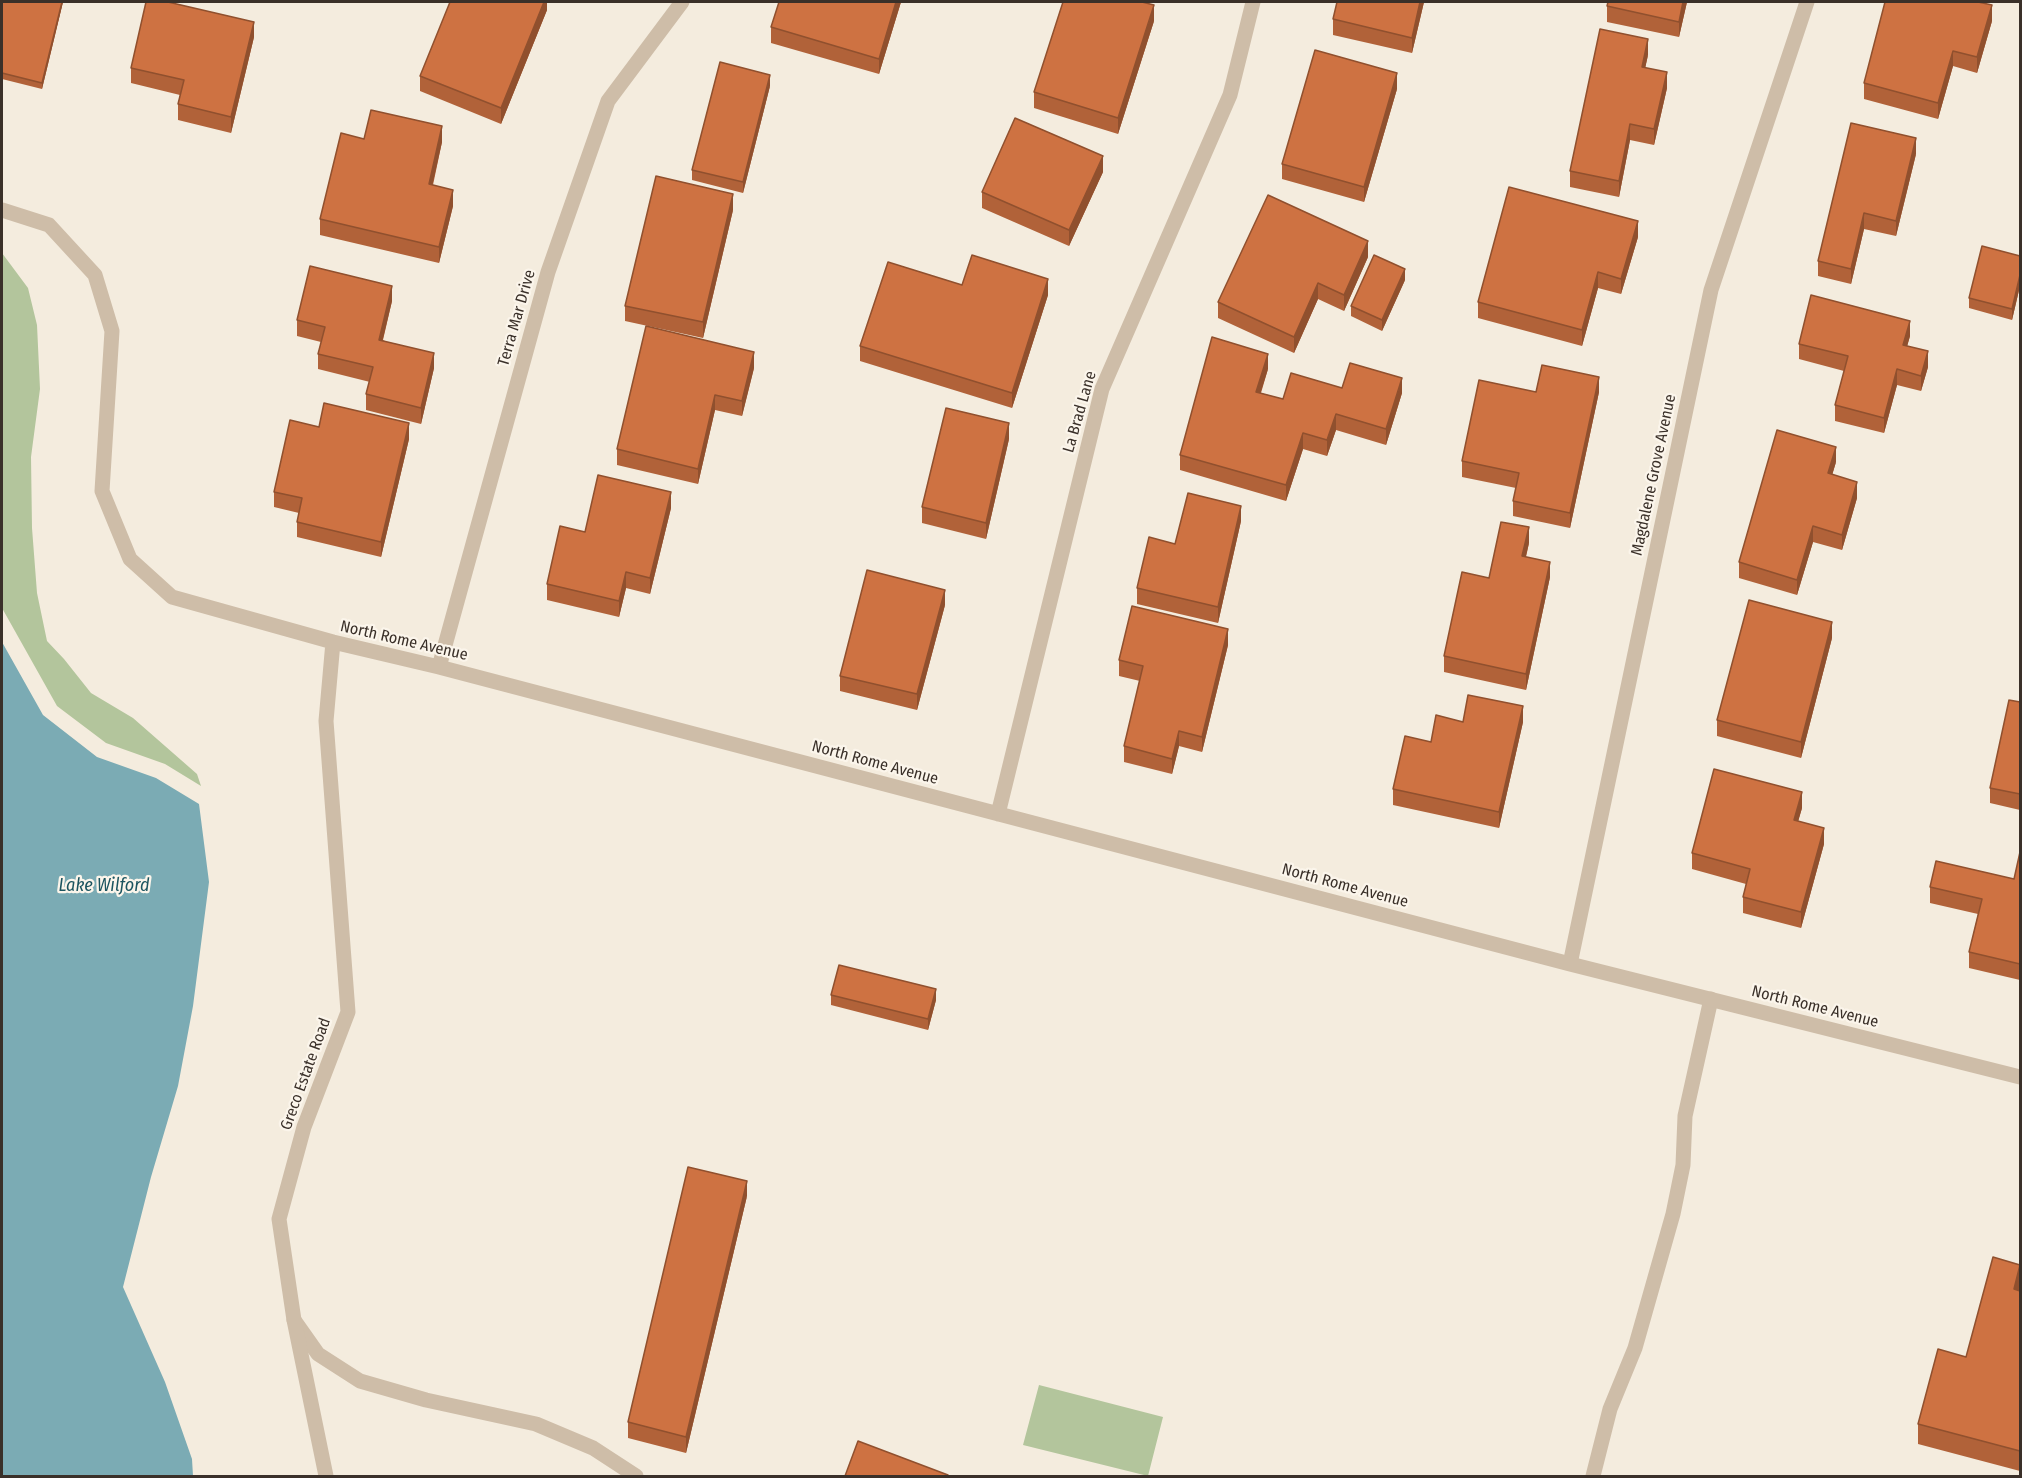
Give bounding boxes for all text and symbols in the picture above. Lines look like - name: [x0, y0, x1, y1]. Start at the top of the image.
- street label: Terra Mar Drive: [494, 268, 540, 368]
- street label: La Brad Lane: [1059, 369, 1101, 455]
- street label: Magdalene Grove Avenue: [1628, 393, 1680, 557]
- street label: North Rome Avenue: [338, 617, 470, 665]
- street label: North Rome Avenue: [810, 737, 940, 789]
- street label: North Rome Avenue: [1280, 860, 1410, 912]
- water label: Lake Wilford: [59, 875, 149, 897]
- street label: North Rome Avenue: [1750, 982, 1880, 1032]
- street label: Greco Estate Road: [277, 1015, 335, 1133]

